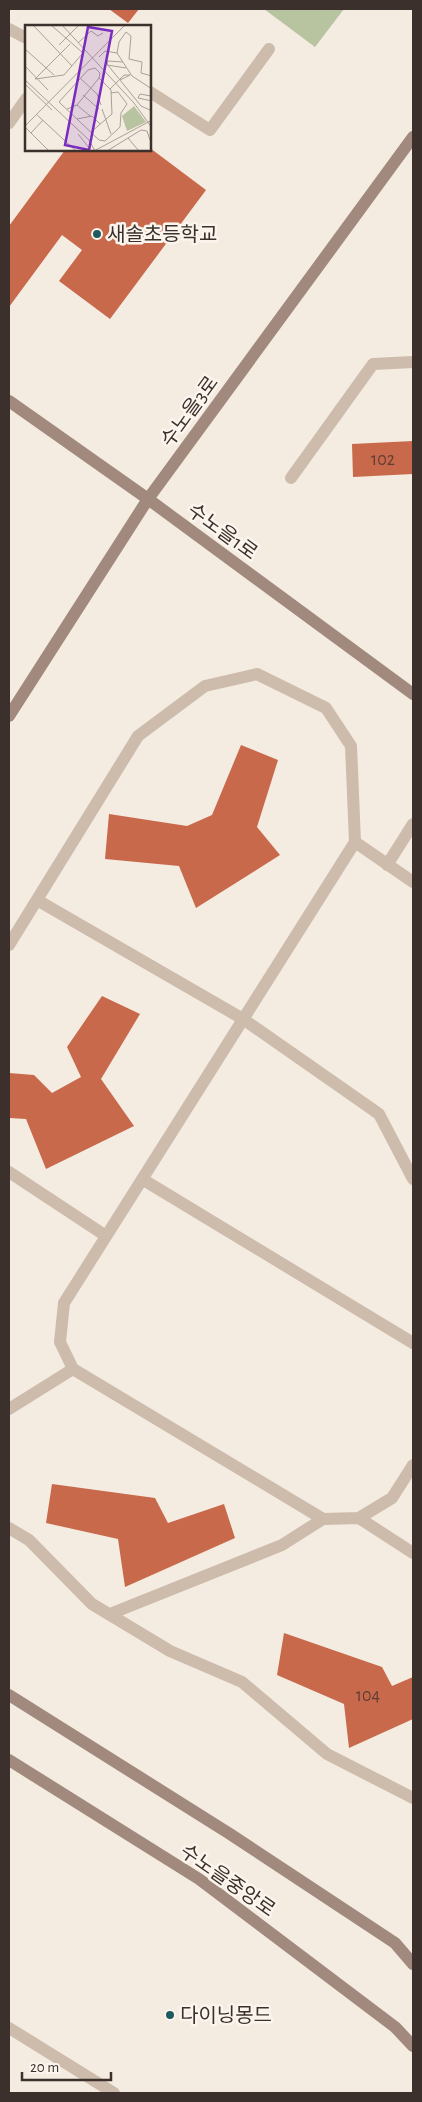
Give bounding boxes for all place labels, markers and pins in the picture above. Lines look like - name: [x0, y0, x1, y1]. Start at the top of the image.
- place label: 새솔초등학교: [107, 224, 217, 245]
- marker: 새솔초등학교: [91, 228, 103, 240]
- place label: 다이닝몽드: [180, 2005, 272, 2026]
- marker: 다이닝몽드: [164, 2009, 176, 2021]

